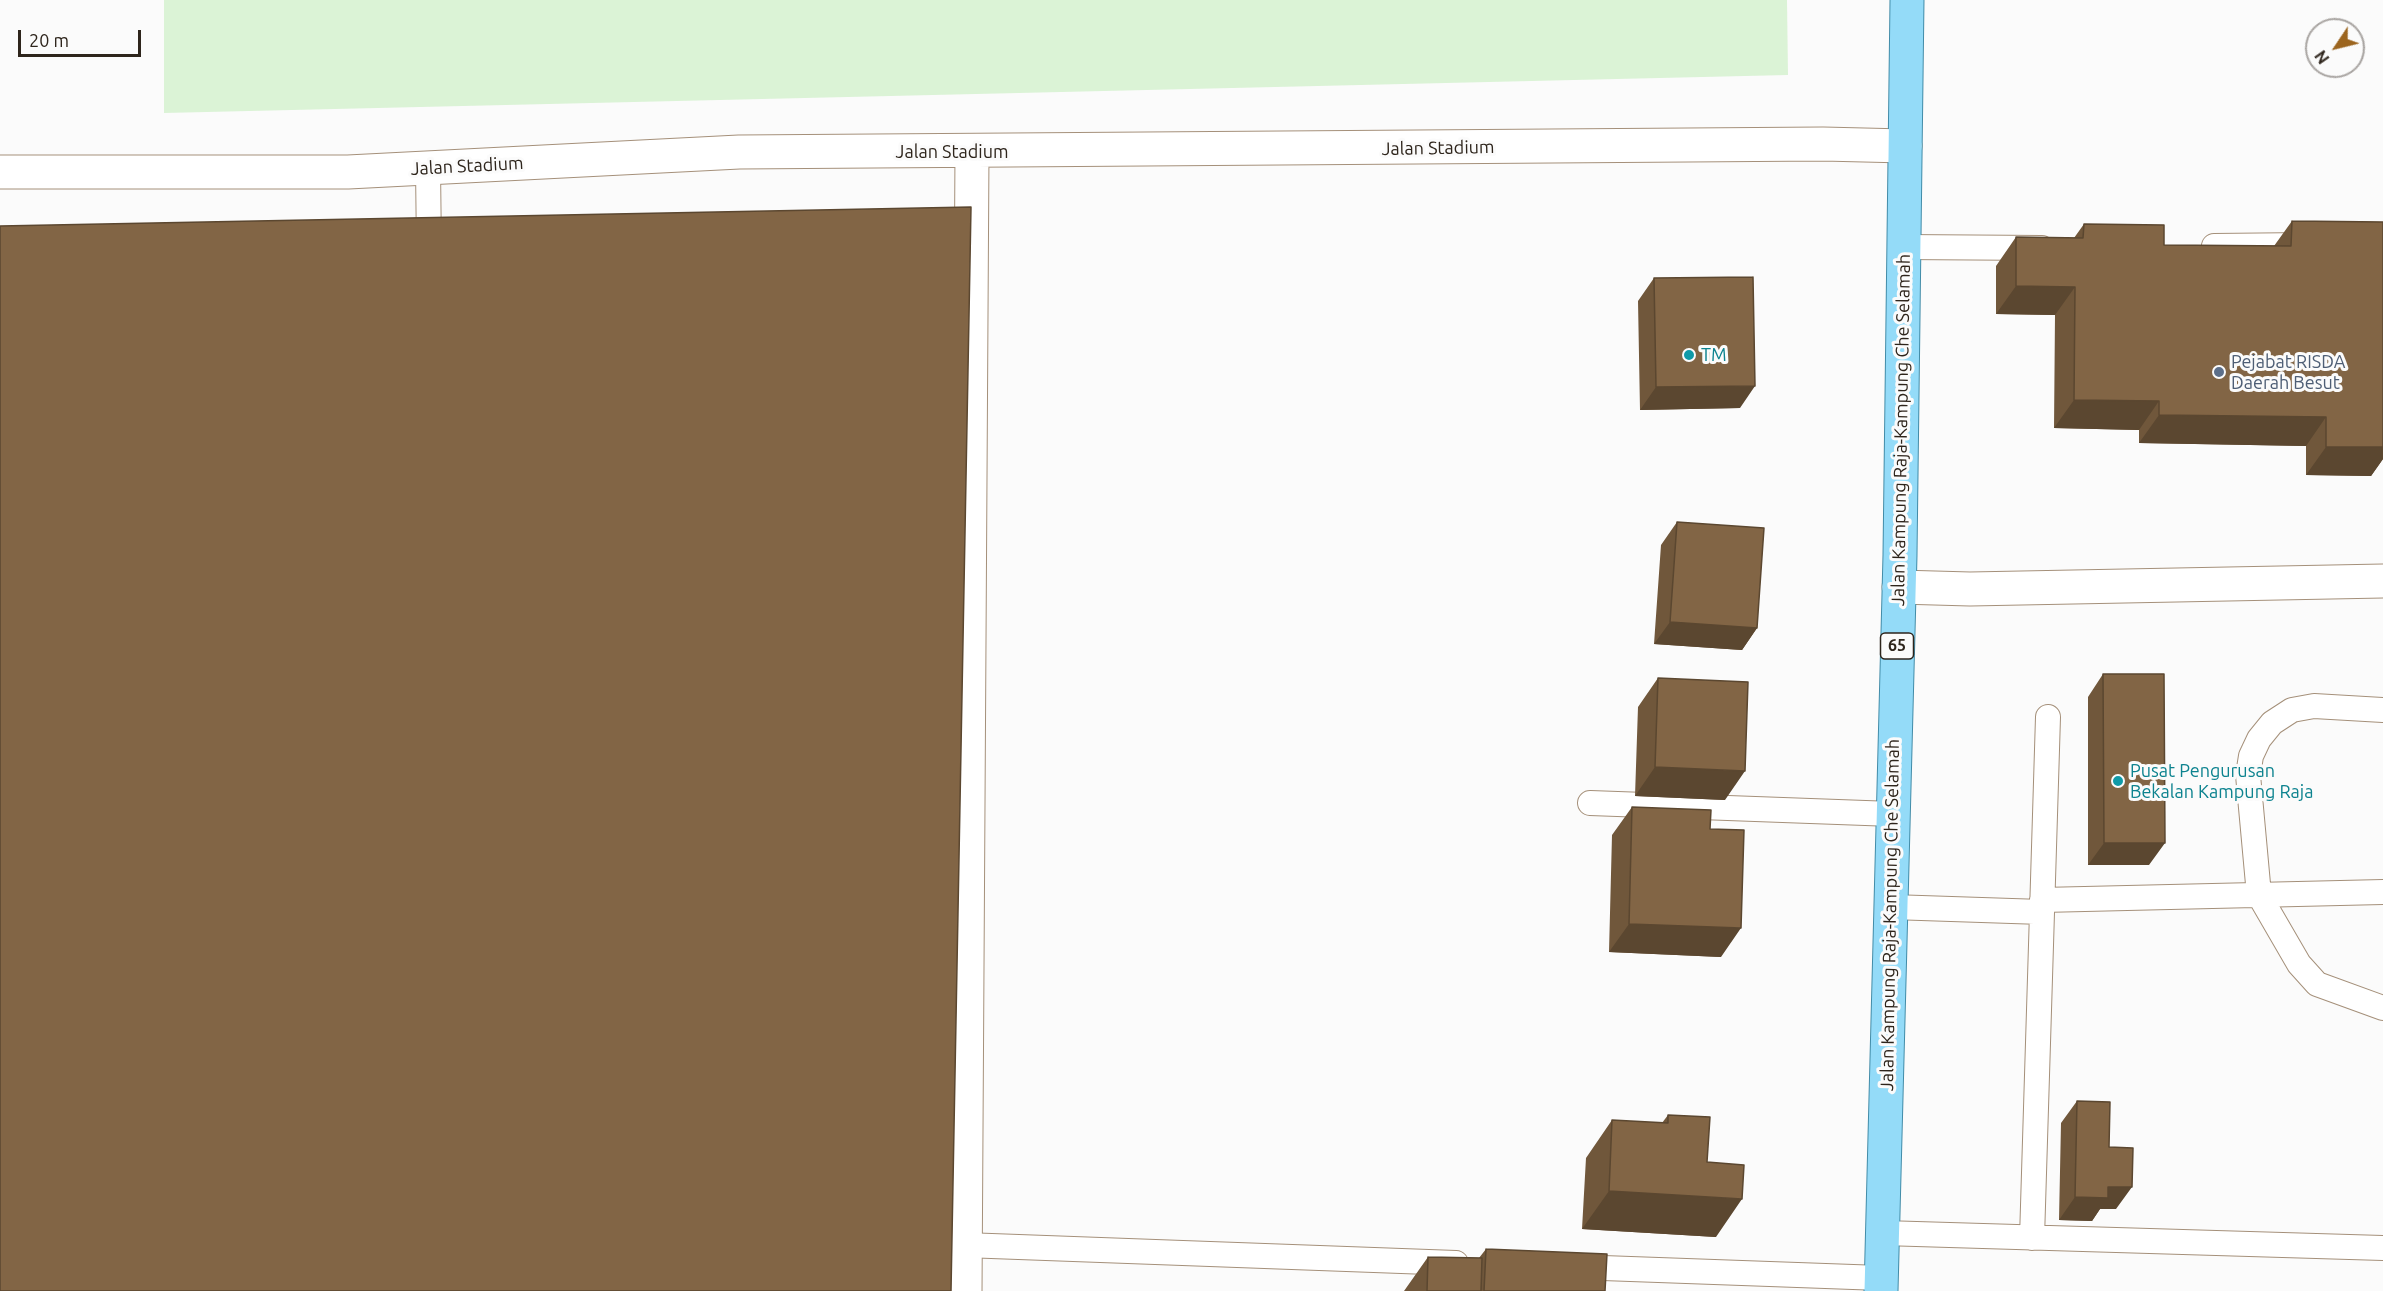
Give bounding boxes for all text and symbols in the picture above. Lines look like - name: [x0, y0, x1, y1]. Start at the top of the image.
- scale bar: [21, 18, 144, 56]
- north arrow: [2305, 18, 2365, 78]
- text: 20 m: [29, 30, 69, 50]
- text: N: [2311, 47, 2333, 67]
- street label: Jalan Stadium: [1381, 136, 1495, 160]
- street label: Jalan Stadium: [896, 141, 1008, 163]
- street label: Jalan Stadium: [410, 152, 524, 180]
- street label: Jalan Kampung Raja-Kampung Che Selamah: [1887, 254, 1915, 606]
- place label: TM: [1701, 344, 1727, 366]
- marker: TM: [1682, 348, 1696, 362]
- place label: Pejabat RISDA Daerah Besut: [2231, 351, 2345, 394]
- marker: Pejabat RISDA Daerah Besut: [2212, 365, 2226, 379]
- road number: 65: [1880, 633, 1914, 659]
- street label: Jalan Kampung Raja-Kampung Che Selamah: [1876, 739, 1904, 1091]
- place label: Pusat Pengurusan Bekalan Kampung Raja: [2130, 760, 2313, 802]
- marker: Pusat Pengurusan Bekalan Kampung Raja: [2111, 774, 2125, 788]

